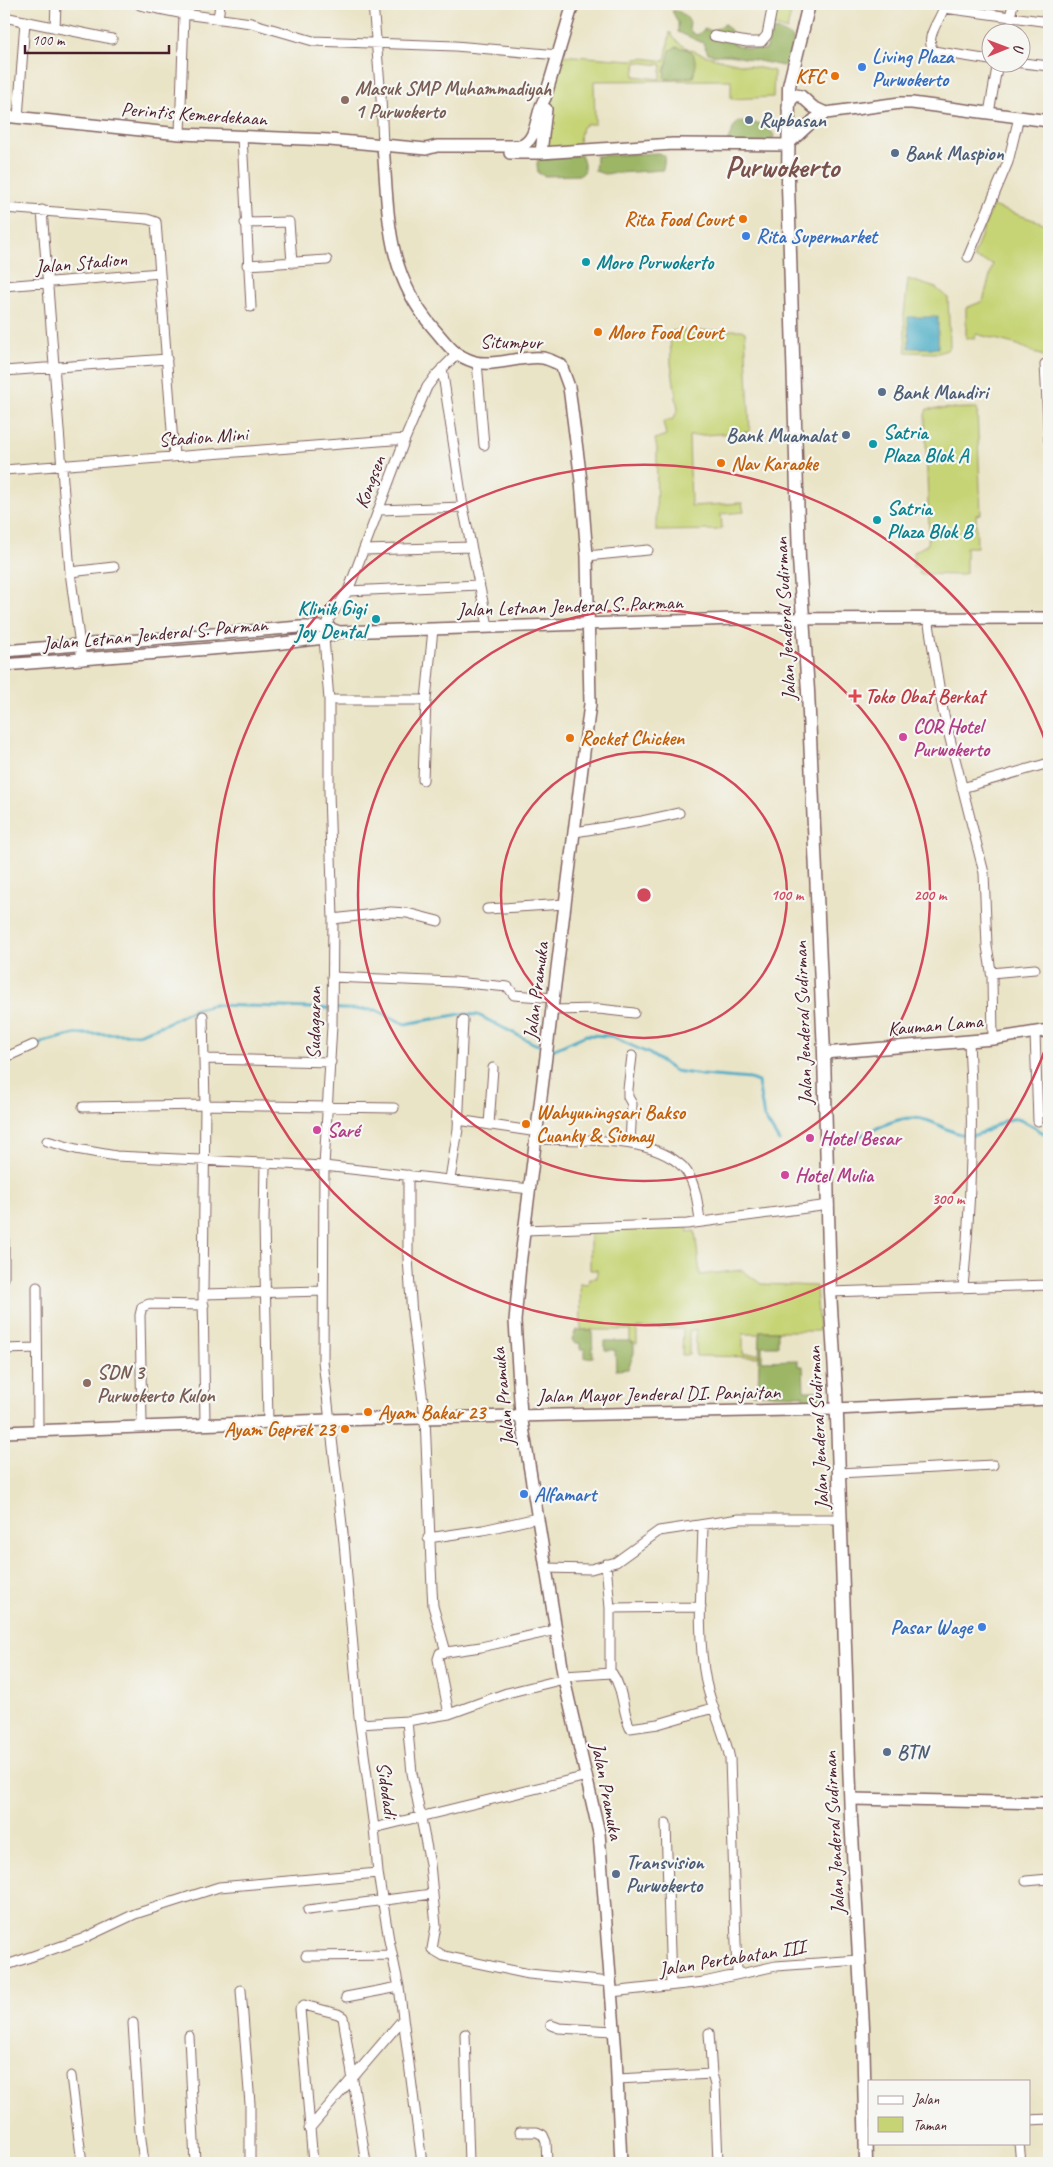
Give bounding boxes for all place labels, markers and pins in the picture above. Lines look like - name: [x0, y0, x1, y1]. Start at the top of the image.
- place label: Living Plaza Purwokerto: [872, 44, 955, 92]
- marker: Living Plaza Purwokerto: [856, 61, 868, 73]
- place label: KFC: [795, 64, 828, 89]
- marker: KFC: [829, 70, 841, 82]
- place label: Masuk SMP Muhammadiyah 1 Purwokerto: [355, 76, 552, 124]
- marker: Masuk SMP Muhammadiyah 1 Purwokerto: [339, 94, 351, 106]
- place label: Rupbasan: [759, 108, 827, 133]
- marker: Rupbasan: [743, 114, 755, 126]
- place label: Bank Maspion: [905, 141, 1004, 166]
- marker: Bank Maspion: [889, 147, 901, 159]
- place label: Rita Food Court: [624, 207, 735, 232]
- marker: Rita Food Court: [737, 213, 749, 225]
- place label: Rita Supermarket: [756, 224, 879, 249]
- marker: Rita Supermarket: [740, 230, 752, 242]
- place label: Moro Purwokerto: [596, 250, 715, 275]
- marker: Moro Purwokerto: [580, 256, 592, 268]
- place label: Moro Food Court: [608, 320, 726, 345]
- marker: Moro Food Court: [592, 326, 604, 338]
- place label: Bank Mandiri: [892, 380, 991, 405]
- marker: Bank Mandiri: [876, 386, 888, 398]
- place label: Satria Plaza Blok A: [883, 420, 970, 468]
- place label: Bank Muamalat: [726, 423, 838, 448]
- marker: Bank Muamalat: [840, 429, 852, 441]
- marker: Satria Plaza Blok A: [867, 438, 879, 450]
- place label: Nav Karaoke: [731, 451, 819, 476]
- marker: Nav Karaoke: [715, 457, 727, 469]
- place label: Satria Plaza Blok B: [887, 496, 975, 544]
- marker: Satria Plaza Blok B: [871, 514, 883, 526]
- place label: Klinik Gigi Joy Dental: [293, 596, 370, 644]
- marker: Klinik Gigi Joy Dental: [370, 613, 382, 625]
- place label: Toko Obat Berkat: [865, 684, 988, 709]
- marker: Toko Obat Berkat: [849, 690, 861, 702]
- place label: COR Hotel Purwokerto: [913, 714, 991, 762]
- place label: Rocket Chicken: [580, 726, 685, 751]
- marker: COR Hotel Purwokerto: [897, 731, 909, 743]
- marker: Rocket Chicken: [564, 732, 576, 744]
- centre of rings: [635, 886, 653, 904]
- place label: Wahyuningsari Bakso Cuanky & Siomay: [536, 1100, 687, 1149]
- place label: Saré: [327, 1118, 363, 1143]
- marker: Wahyuningsari Bakso Cuanky & Siomay: [520, 1118, 532, 1130]
- marker: Saré: [311, 1124, 323, 1136]
- place label: Hotel Besar: [820, 1126, 903, 1151]
- marker: Hotel Besar: [804, 1132, 816, 1144]
- place label: Hotel Mulia: [795, 1163, 875, 1188]
- marker: Hotel Mulia: [779, 1169, 791, 1181]
- place label: SDN 3 Purwokerto Kulon: [97, 1360, 216, 1408]
- marker: SDN 3 Purwokerto Kulon: [81, 1377, 93, 1389]
- place label: Ayam Bakar 23: [378, 1400, 487, 1425]
- marker: Ayam Bakar 23: [362, 1406, 374, 1418]
- place label: Ayam Geprek 23: [224, 1417, 337, 1442]
- marker: Ayam Geprek 23: [339, 1423, 351, 1435]
- place label: Alfamart: [534, 1482, 598, 1507]
- marker: Alfamart: [518, 1488, 530, 1500]
- place label: Pasar Wage: [891, 1615, 974, 1640]
- marker: Pasar Wage: [976, 1621, 988, 1633]
- place label: BTN: [897, 1740, 931, 1765]
- marker: BTN: [881, 1746, 893, 1758]
- place label: Transvision Purwokerto: [626, 1850, 705, 1898]
- marker: Transvision Purwokerto: [610, 1868, 622, 1880]

